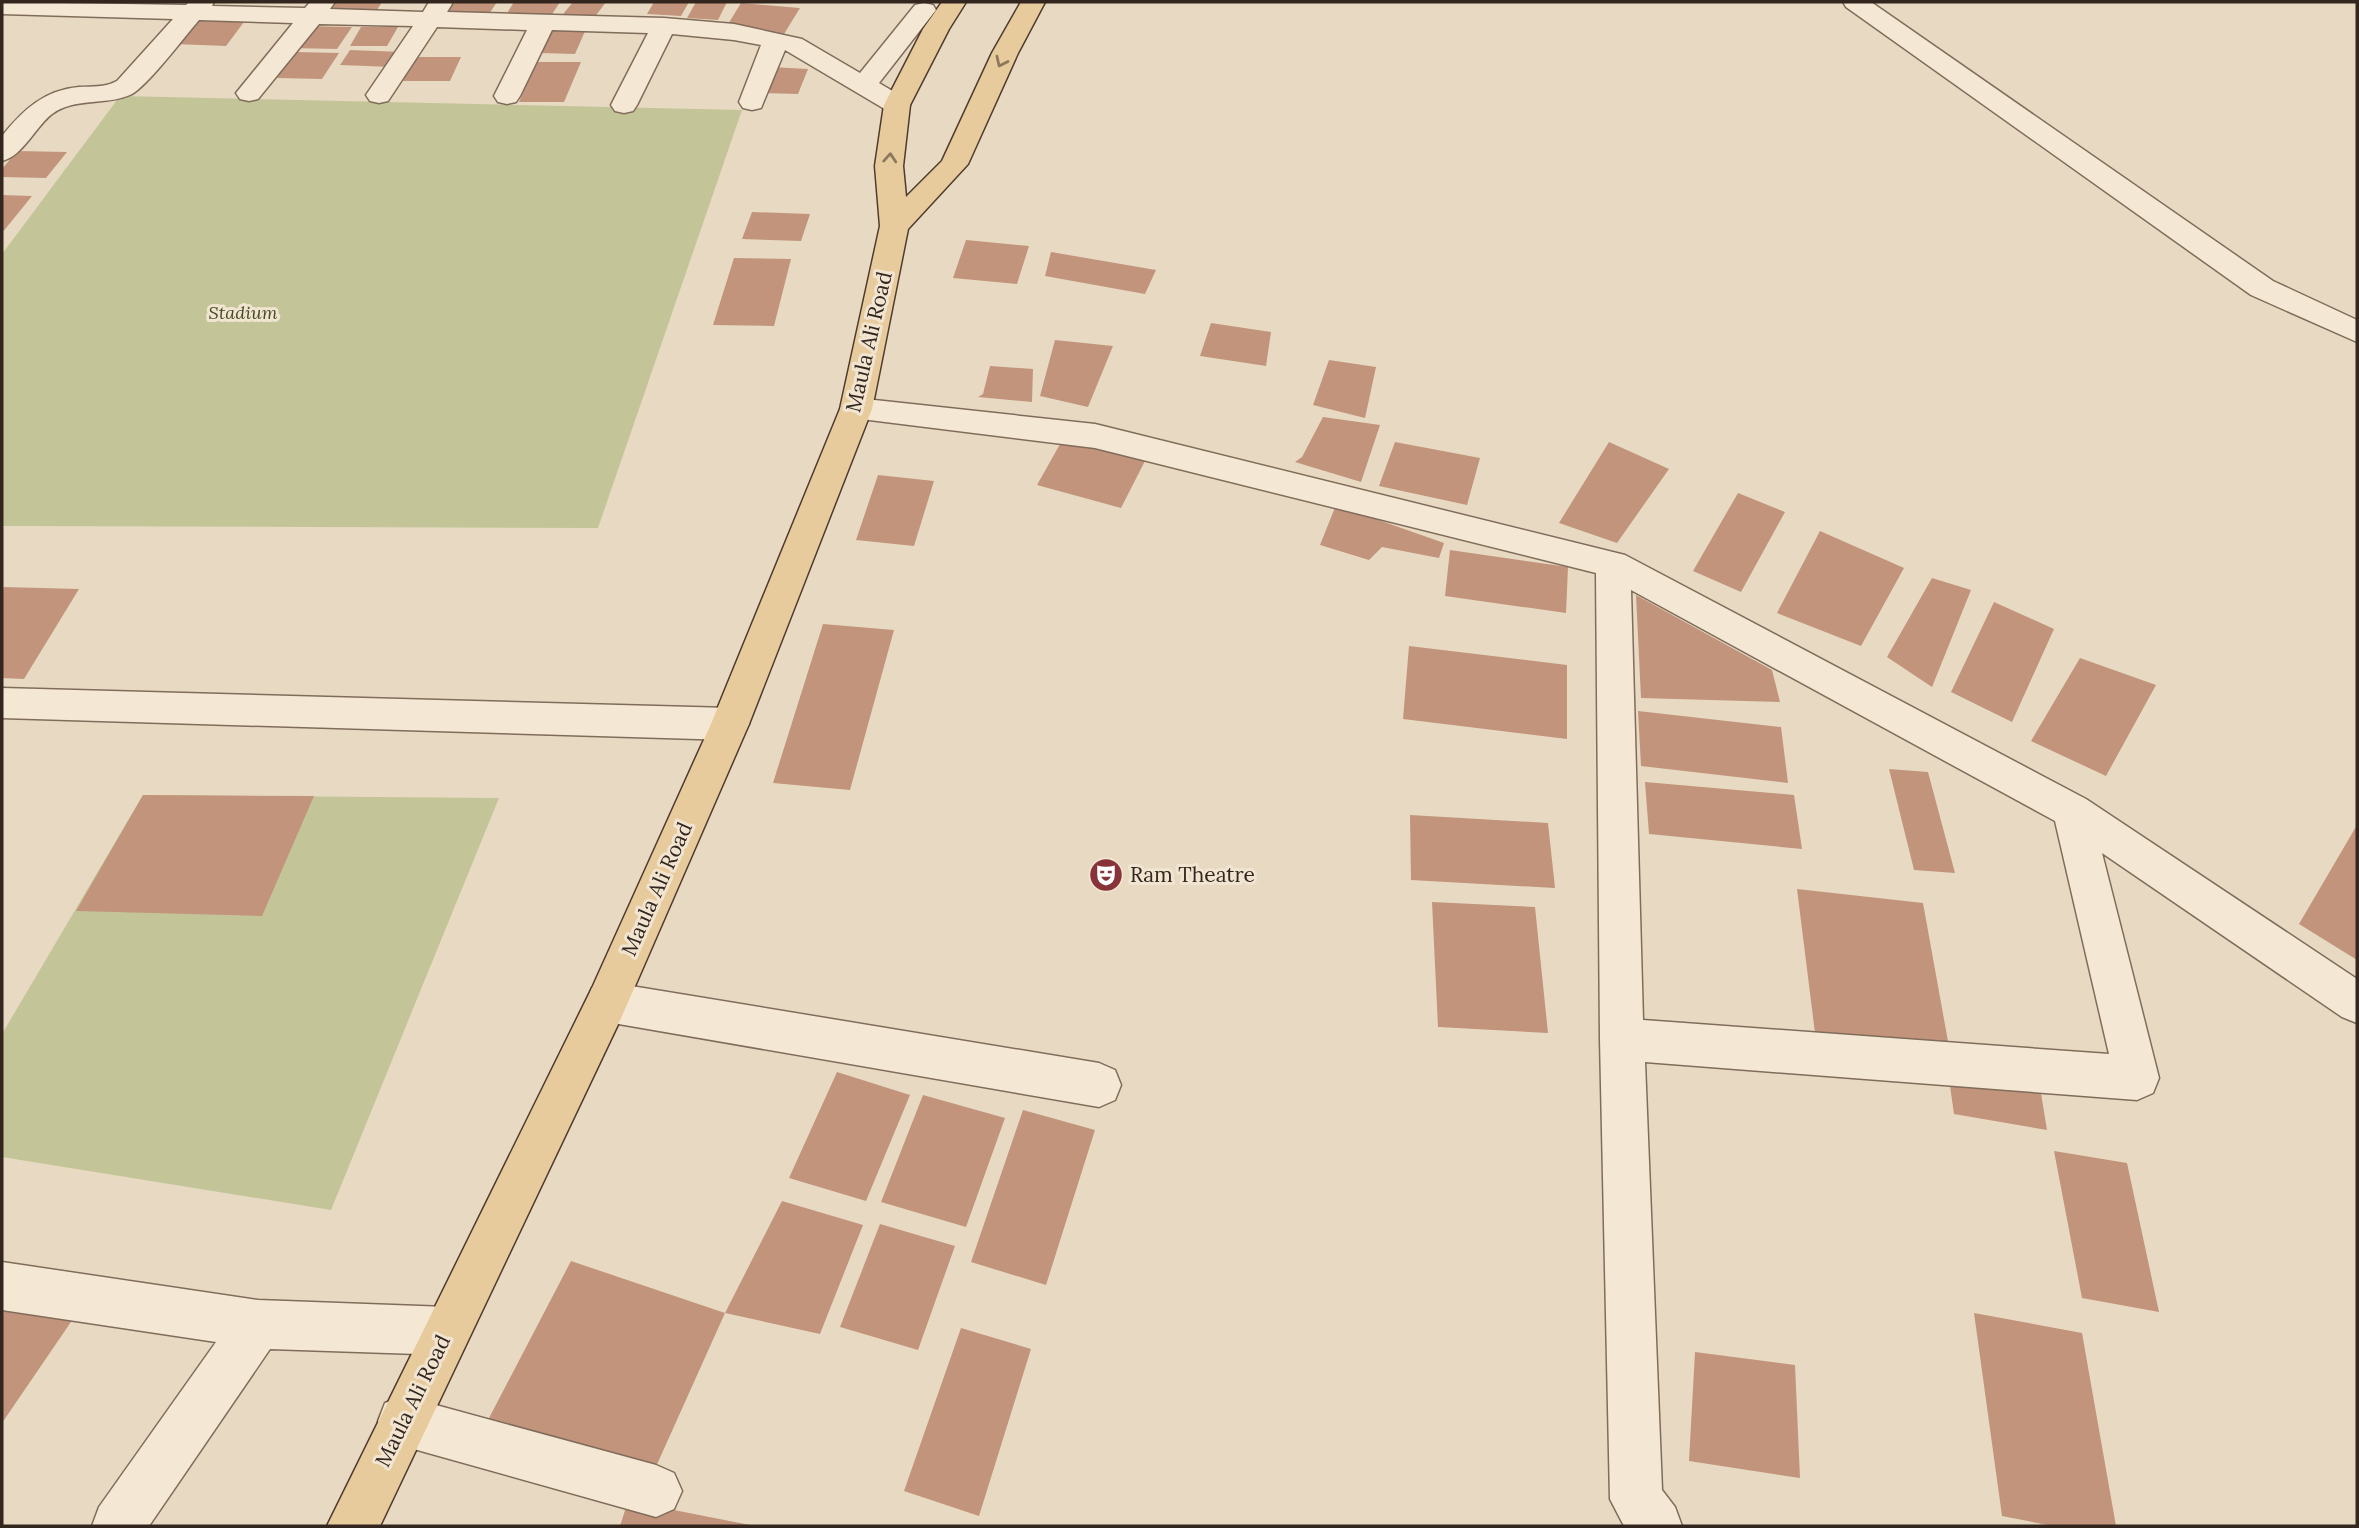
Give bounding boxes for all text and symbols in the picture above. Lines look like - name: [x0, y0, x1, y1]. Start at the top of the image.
- one-way arrow: [996, 55, 1010, 67]
- one-way arrow: [882, 152, 897, 163]
- street label: Maula Ali Road: [839, 269, 898, 415]
- park label: Stadium: [209, 301, 278, 324]
- street label: Maula Ali Road: [615, 818, 698, 960]
- theatre icon: Ram Theatre: [1087, 856, 1125, 894]
- place label: Ram Theatre: [1130, 861, 1255, 888]
- street label: Maula Ali Road: [369, 1330, 456, 1471]

